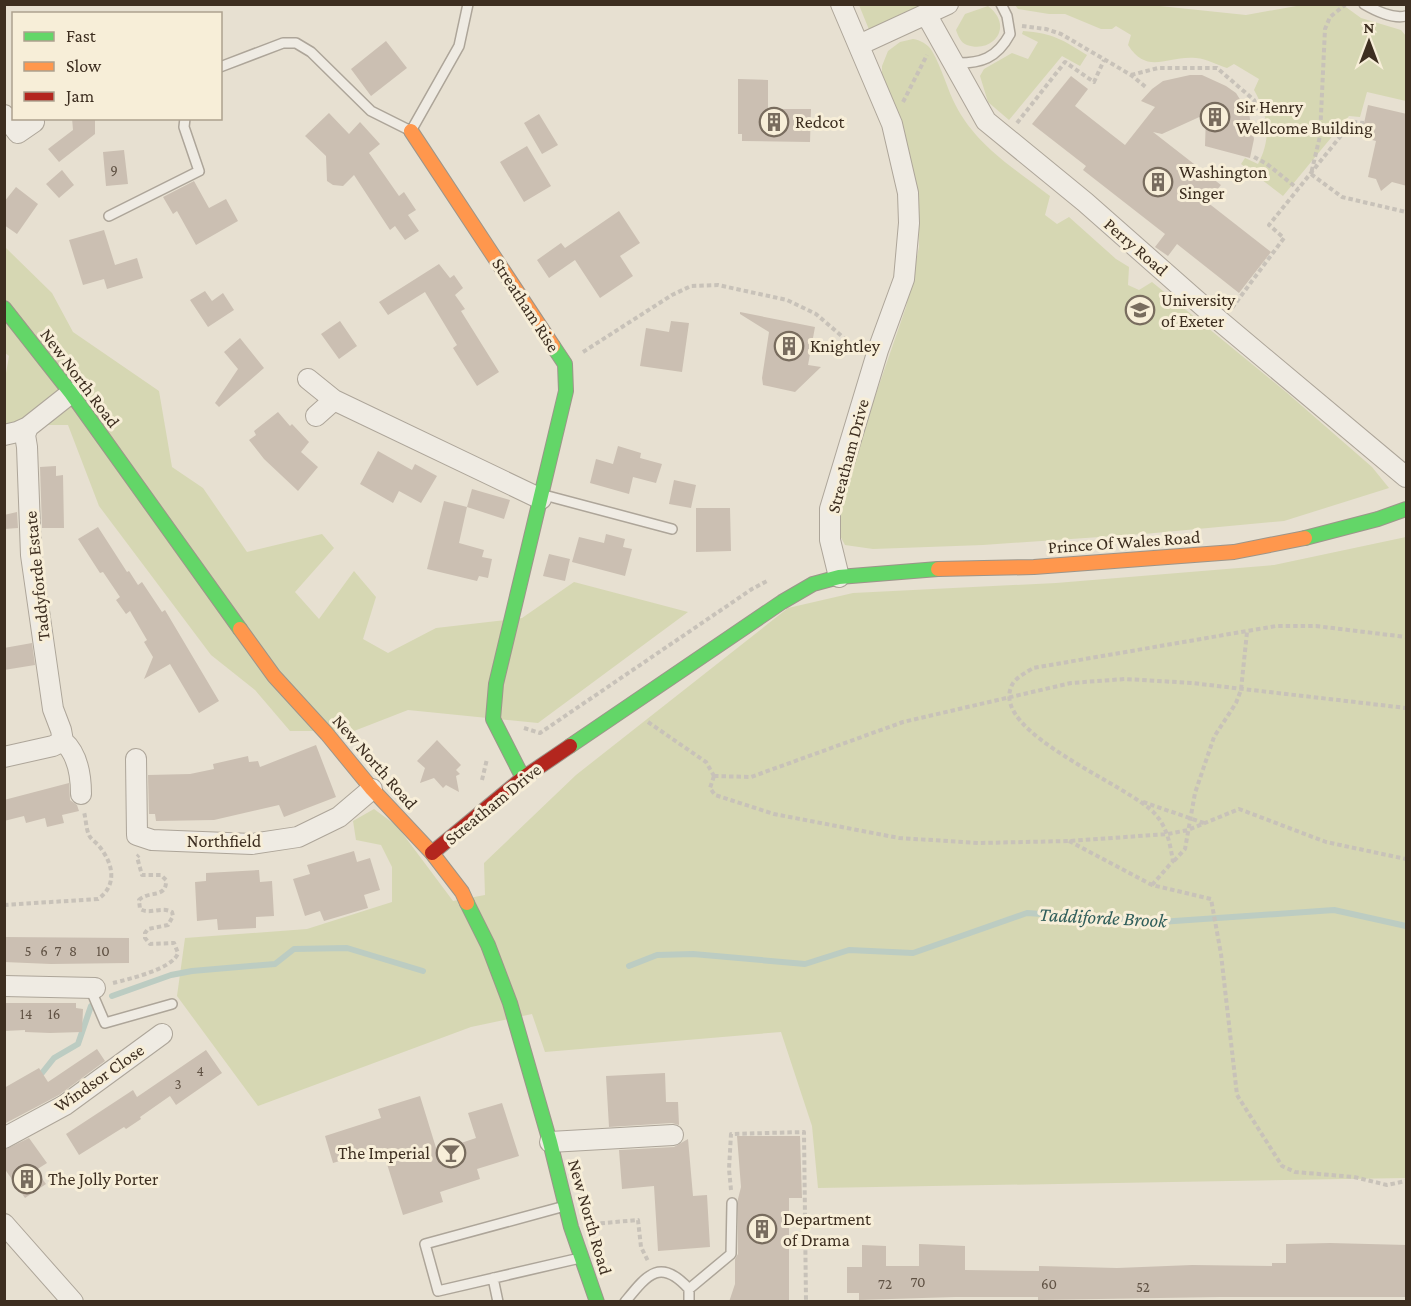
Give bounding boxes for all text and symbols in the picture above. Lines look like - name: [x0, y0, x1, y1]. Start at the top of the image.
- legend: [12, 12, 222, 120]
- north arrow: [1339, 12, 1399, 72]
- text: N: [1364, 19, 1375, 36]
- text: Fast: [66, 26, 97, 46]
- text: Slow: [66, 56, 102, 76]
- text: Jam: [64, 86, 95, 106]
- place label: Sir Henry Wellcome Building: [1236, 97, 1373, 138]
- building icon: Sir Henry Wellcome Building: [1199, 101, 1231, 133]
- building icon: Redcot: [758, 106, 790, 138]
- place label: Redcot: [795, 112, 845, 132]
- house number: 9: [110, 162, 118, 178]
- place label: Washington Singer: [1179, 162, 1268, 203]
- building icon: Washington Singer: [1142, 166, 1174, 198]
- street label: Perry Road: [1100, 214, 1172, 280]
- street label: Streatham Rise: [488, 254, 564, 356]
- place label: University of Exeter: [1161, 290, 1236, 331]
- school or university icon: University of Exeter: [1124, 294, 1156, 326]
- street label: New North Road: [36, 325, 124, 432]
- building icon: Knightley: [773, 330, 805, 362]
- place label: Knightley: [810, 336, 881, 356]
- street label: Streatham Drive: [823, 397, 873, 515]
- street label: Taddyforde Estate: [20, 510, 54, 642]
- street label: Prince Of Wales Road: [1047, 527, 1201, 557]
- street label: New North Road: [328, 711, 422, 814]
- street label: Streatham Drive: [441, 759, 545, 849]
- street label: Northfield: [187, 831, 262, 851]
- water label: Taddiforde Brook: [1039, 903, 1169, 932]
- house number: 5: [24, 943, 32, 959]
- house number: 6: [40, 943, 48, 959]
- house number: 7: [55, 943, 62, 959]
- house number: 8: [69, 943, 77, 959]
- house number: 10: [96, 943, 110, 959]
- house number: 14: [20, 1006, 32, 1022]
- house number: 16: [48, 1006, 60, 1022]
- street label: Windsor Close: [50, 1040, 148, 1116]
- house number: 4: [196, 1063, 204, 1079]
- house number: 3: [174, 1076, 182, 1092]
- bar icon: The Imperial: [435, 1137, 467, 1169]
- place label: The Imperial: [338, 1143, 430, 1163]
- street label: New North Road: [564, 1157, 616, 1277]
- building icon: The Jolly Porter: [11, 1163, 43, 1195]
- place label: The Jolly Porter: [48, 1169, 159, 1189]
- place label: Department of Drama: [783, 1209, 872, 1250]
- building icon: Department of Drama: [746, 1213, 778, 1245]
- house number: 70: [910, 1274, 926, 1290]
- house number: 72: [878, 1276, 892, 1292]
- house number: 60: [1041, 1276, 1057, 1292]
- house number: 52: [1136, 1279, 1150, 1295]

